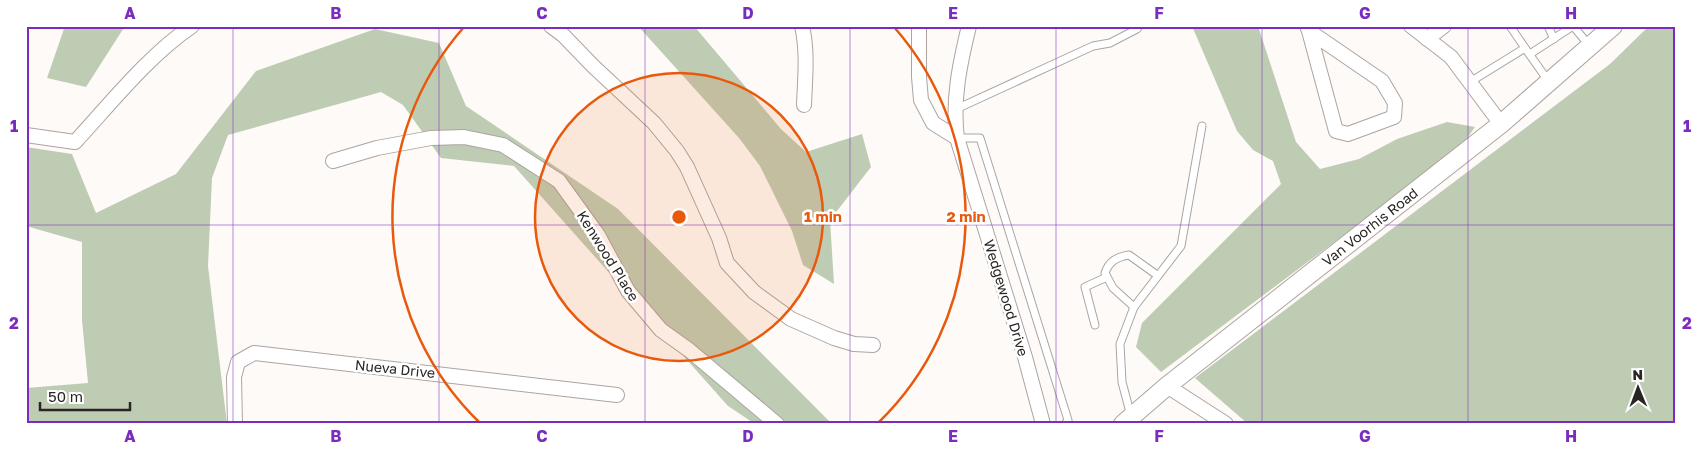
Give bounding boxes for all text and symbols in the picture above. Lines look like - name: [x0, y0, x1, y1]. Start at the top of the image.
- text: A: [124, 3, 136, 23]
- text: B: [330, 3, 342, 23]
- text: C: [536, 3, 548, 23]
- text: D: [742, 3, 754, 23]
- text: E: [948, 3, 958, 23]
- text: F: [1154, 3, 1164, 23]
- text: G: [1359, 3, 1371, 23]
- text: H: [1565, 3, 1577, 23]
- text: 1: [10, 116, 18, 136]
- text: 1: [1683, 116, 1691, 136]
- street label: Van Voorhis Road: [1318, 184, 1421, 269]
- street label: Kenwood Place: [574, 207, 643, 304]
- text: 1 min: [804, 207, 842, 225]
- text: 2 min: [946, 207, 986, 225]
- centre of rings: [670, 208, 688, 226]
- street label: Wedgewood Drive: [981, 238, 1032, 358]
- text: 2: [9, 313, 19, 333]
- text: 2: [1682, 313, 1692, 333]
- street label: Nueva Drive: [354, 356, 436, 381]
- north arrow: [1614, 362, 1664, 412]
- text: N: [1632, 366, 1643, 383]
- scale bar: [40, 380, 130, 412]
- text: 50 m: [48, 387, 83, 405]
- text: A: [124, 426, 136, 446]
- text: B: [330, 426, 342, 446]
- text: C: [536, 426, 548, 446]
- text: D: [742, 426, 754, 446]
- text: E: [948, 426, 958, 446]
- text: F: [1154, 426, 1164, 446]
- text: G: [1359, 426, 1371, 446]
- text: H: [1565, 426, 1577, 446]

